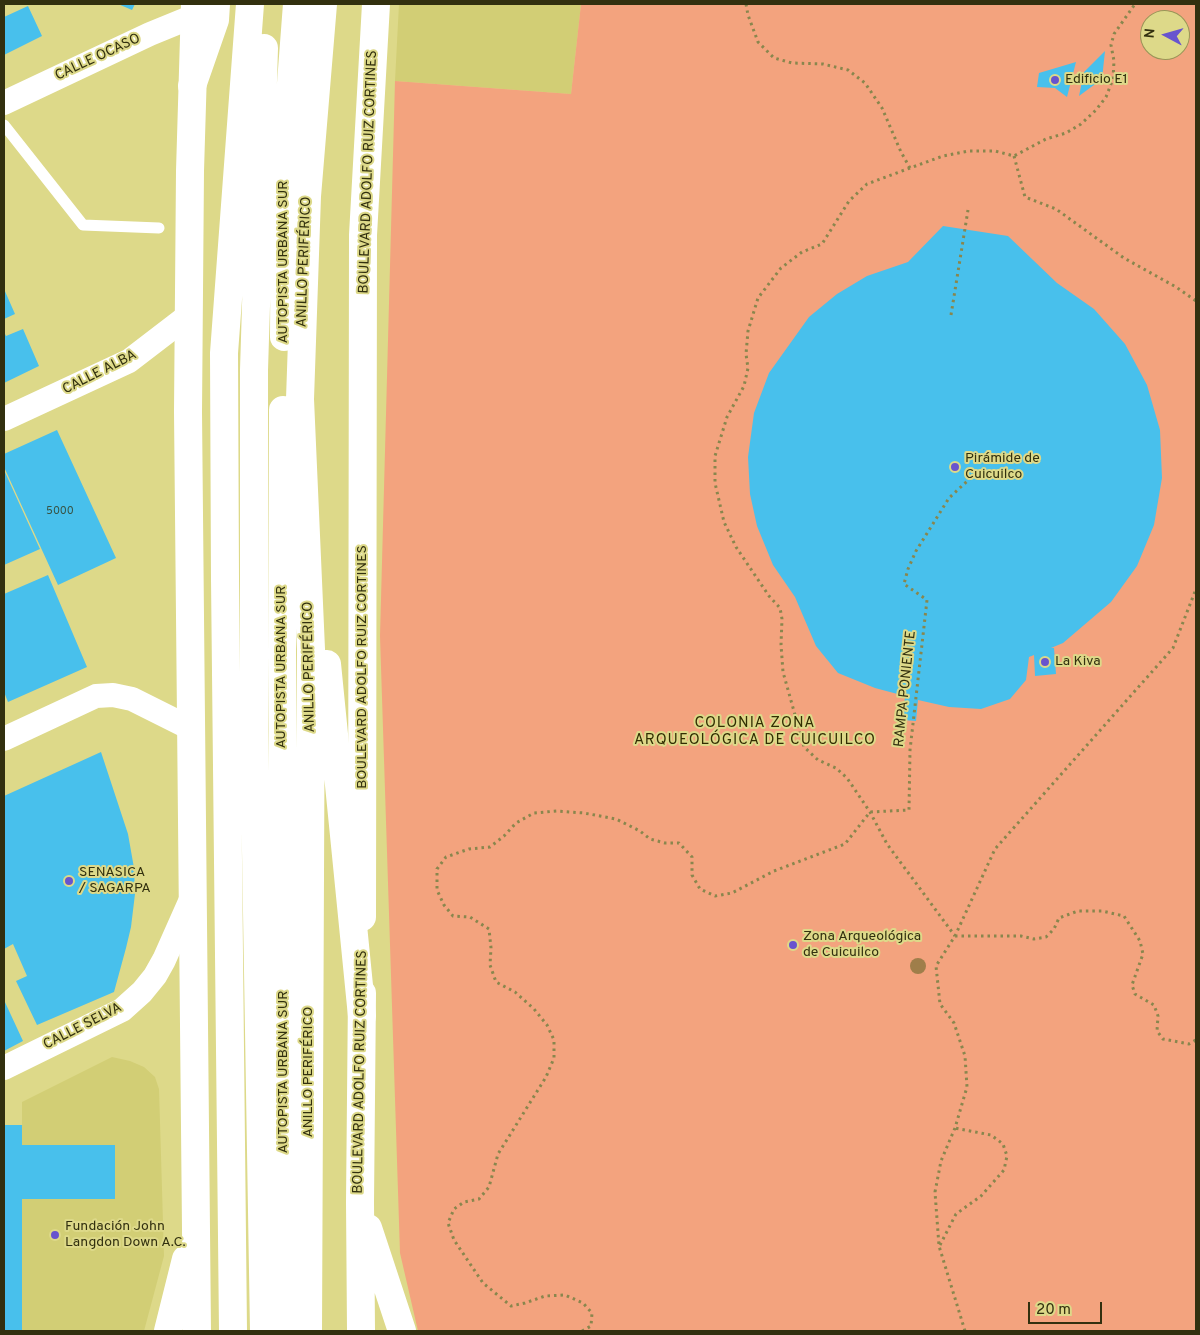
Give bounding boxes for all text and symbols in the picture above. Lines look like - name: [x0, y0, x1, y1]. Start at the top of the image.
- north arrow: [1140, 10, 1190, 60]
- text: N: [1142, 28, 1160, 39]
- street label: CALLE OCASO: [53, 31, 143, 85]
- street label: BOULEVARD ADOLFO RUIZ CORTINES: [356, 50, 382, 294]
- place label: Edificio E1: [1065, 72, 1128, 88]
- marker: Edificio E1: [1049, 74, 1061, 86]
- street label: AUTOPISTA URBANA SUR: [276, 180, 292, 344]
- street label: ANILLO PERIFÉRICO: [294, 196, 316, 328]
- street label: CALLE ALBA: [60, 347, 140, 399]
- place label: Pirámide de Cuicuilco: [965, 451, 1040, 484]
- marker: Pirámide de Cuicuilco: [949, 461, 961, 473]
- house number: 5000: [46, 505, 74, 519]
- street label: BOULEVARD ADOLFO RUIZ CORTINES: [355, 545, 371, 789]
- street label: AUTOPISTA URBANA SUR: [274, 585, 290, 749]
- street label: ANILLO PERIFÉRICO: [300, 601, 320, 733]
- street label: RAMPA PONIENTE: [892, 630, 920, 748]
- place label: La Kiva: [1055, 654, 1101, 670]
- marker: La Kiva: [1039, 656, 1051, 668]
- district label: COLONIA ZONA ARQUEOLÓGICA DE CUICUILCO: [631, 715, 879, 750]
- place label: SENASICA / SAGARPA: [79, 865, 151, 898]
- marker: SENASICA / SAGARPA: [63, 875, 75, 887]
- place label: Zona Arqueológica de Cuicuilco: [803, 929, 921, 962]
- marker: Zona Arqueológica de Cuicuilco: [787, 939, 799, 951]
- street label: BOULEVARD ADOLFO RUIZ CORTINES: [350, 950, 372, 1194]
- street label: AUTOPISTA URBANA SUR: [276, 990, 292, 1154]
- street label: CALLE SELVA: [41, 1000, 125, 1054]
- street label: ANILLO PERIFÉRICO: [301, 1007, 317, 1137]
- place label: Fundación John Langdon Down A.C.: [65, 1219, 186, 1252]
- marker: Fundación John Langdon Down A.C.: [49, 1229, 61, 1241]
- scale bar: [1030, 1292, 1104, 1324]
- text: 20 m: [1036, 1301, 1071, 1320]

